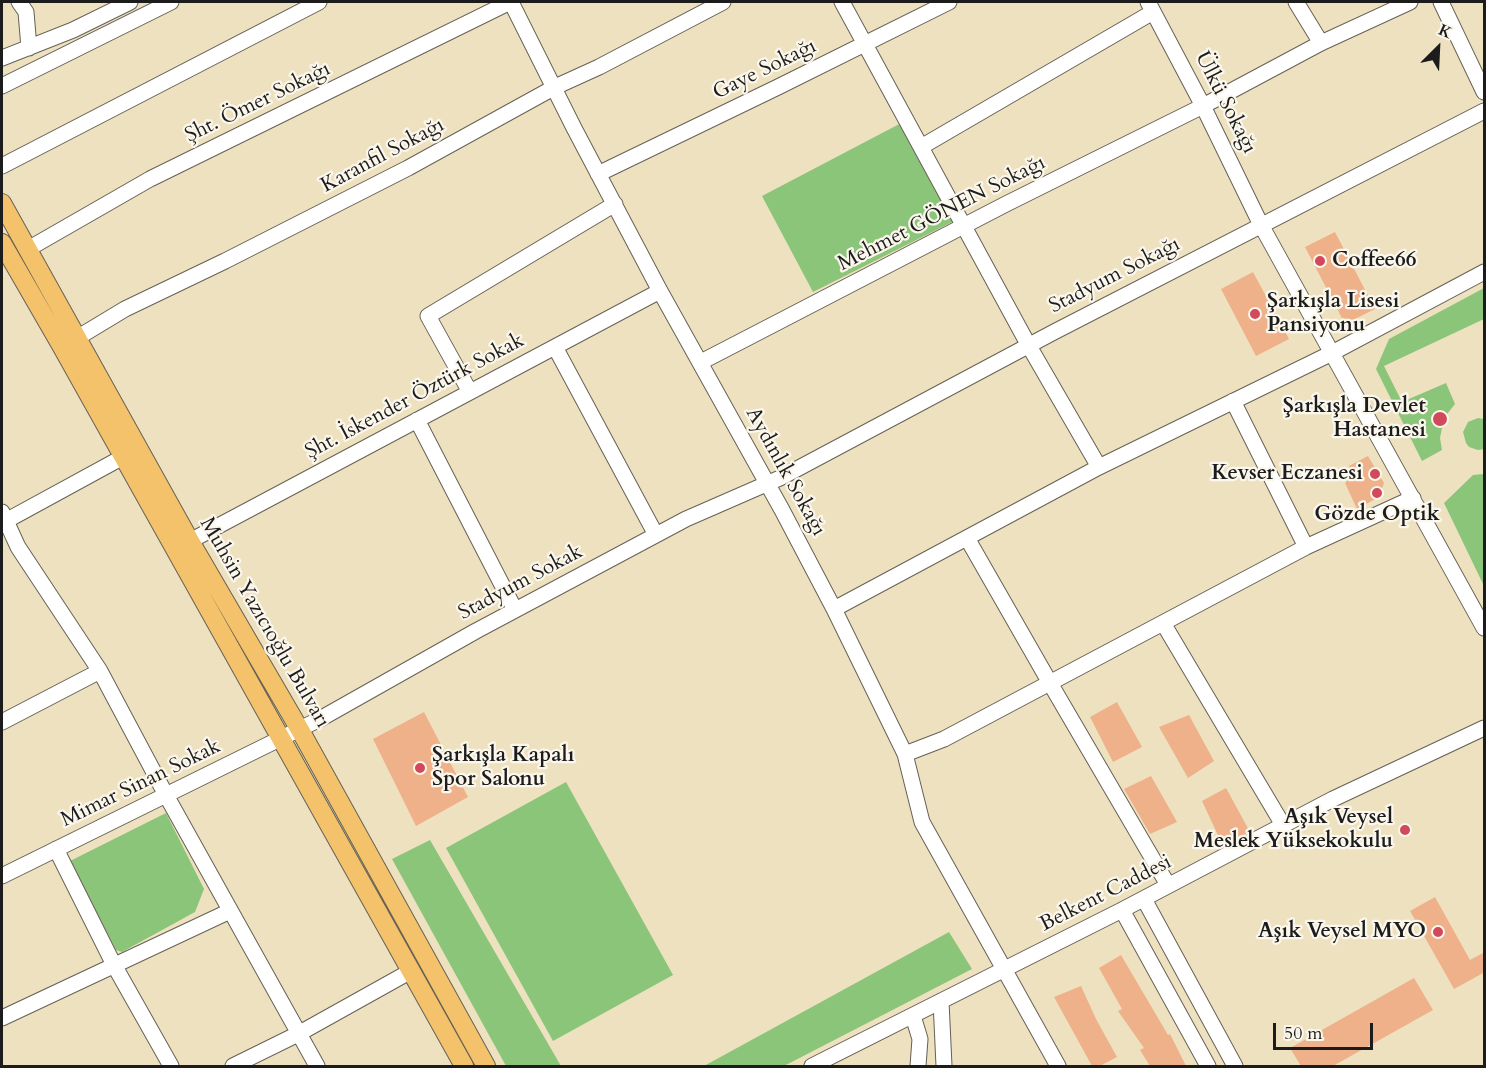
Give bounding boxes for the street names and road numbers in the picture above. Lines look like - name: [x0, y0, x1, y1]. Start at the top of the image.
- street label: Gaye Sokağı: [709, 34, 821, 106]
- street label: Ülkü Sokağı: [1189, 48, 1261, 158]
- street label: Şht. Ömer Sokağı: [181, 57, 335, 149]
- street label: Karanfil Sokağı: [317, 113, 449, 199]
- street label: Mehmet GÖNEN Sokağı: [834, 151, 1050, 277]
- street label: Stadyum Sokağı: [1045, 232, 1185, 320]
- street label: Şht. İskender Öztürk Sokak: [301, 329, 529, 465]
- street label: Aydınlık Sokağı: [739, 403, 831, 541]
- street label: Muhsin Yazıcıoğlu Bulvarı: [193, 513, 335, 733]
- street label: Stadyum Sokak: [455, 540, 587, 626]
- street label: Mimar Sinan Sokak: [57, 734, 225, 834]
- street label: Belkent Caddesi: [1036, 850, 1176, 938]

